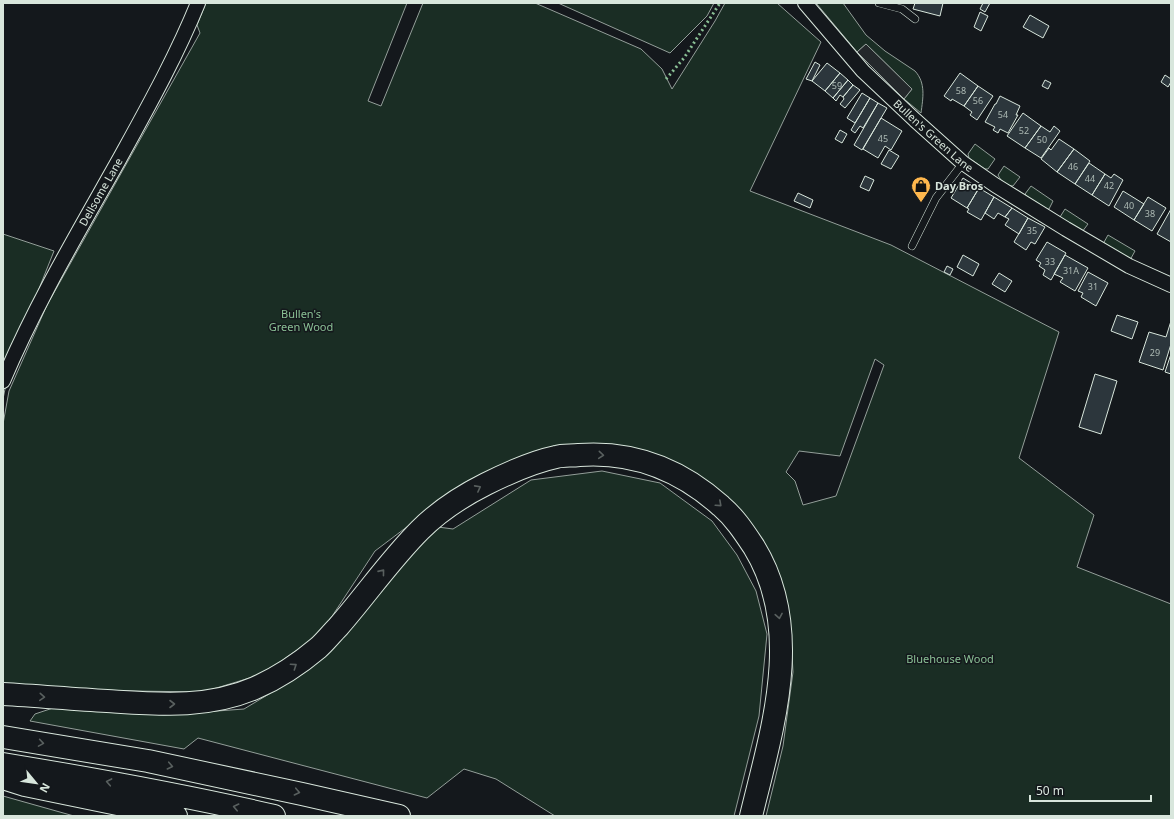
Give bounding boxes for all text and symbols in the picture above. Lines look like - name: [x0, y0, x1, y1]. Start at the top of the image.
- house number: 59: [832, 79, 842, 92]
- house number: 58: [956, 84, 966, 97]
- house number: 56: [973, 94, 983, 107]
- street label: Bullen's Green Lane: [891, 96, 977, 175]
- house number: 54: [998, 108, 1008, 121]
- house number: 52: [1019, 124, 1029, 137]
- house number: 45: [878, 132, 888, 145]
- house number: 50: [1037, 133, 1047, 146]
- street label: Dellsome Lane: [75, 155, 126, 229]
- house number: 46: [1068, 160, 1078, 173]
- house number: 44: [1085, 172, 1095, 185]
- shop icon: Day Bros: [910, 175, 932, 203]
- place label: Day Bros: [935, 178, 984, 193]
- house number: 42: [1104, 179, 1114, 192]
- house number: 40: [1124, 199, 1134, 212]
- house number: 38: [1145, 207, 1155, 220]
- house number: 35: [1027, 224, 1037, 237]
- house number: 33: [1045, 255, 1055, 268]
- house number: 31A: [1063, 264, 1079, 277]
- house number: 31: [1088, 280, 1098, 293]
- park label: Bullen's Green Wood: [269, 306, 333, 334]
- house number: 29: [1150, 346, 1160, 359]
- one-way arrow: [598, 450, 605, 459]
- one-way arrow: [474, 485, 481, 493]
- one-way arrow: [714, 499, 722, 507]
- one-way arrow: [378, 570, 385, 577]
- one-way arrow: [774, 613, 783, 619]
- park label: Bluehouse Wood: [906, 651, 994, 666]
- one-way arrow: [290, 664, 297, 671]
- one-way arrow: [39, 692, 45, 701]
- one-way arrow: [169, 700, 175, 708]
- one-way arrow: [38, 739, 45, 747]
- one-way arrow: [166, 761, 173, 769]
- north arrow: [16, 763, 56, 803]
- scale bar: [1030, 777, 1151, 803]
- one-way arrow: [105, 778, 112, 786]
- text: N: [36, 781, 54, 796]
- text: 50 m: [1036, 782, 1064, 799]
- one-way arrow: [294, 788, 300, 796]
- one-way arrow: [233, 804, 239, 812]

